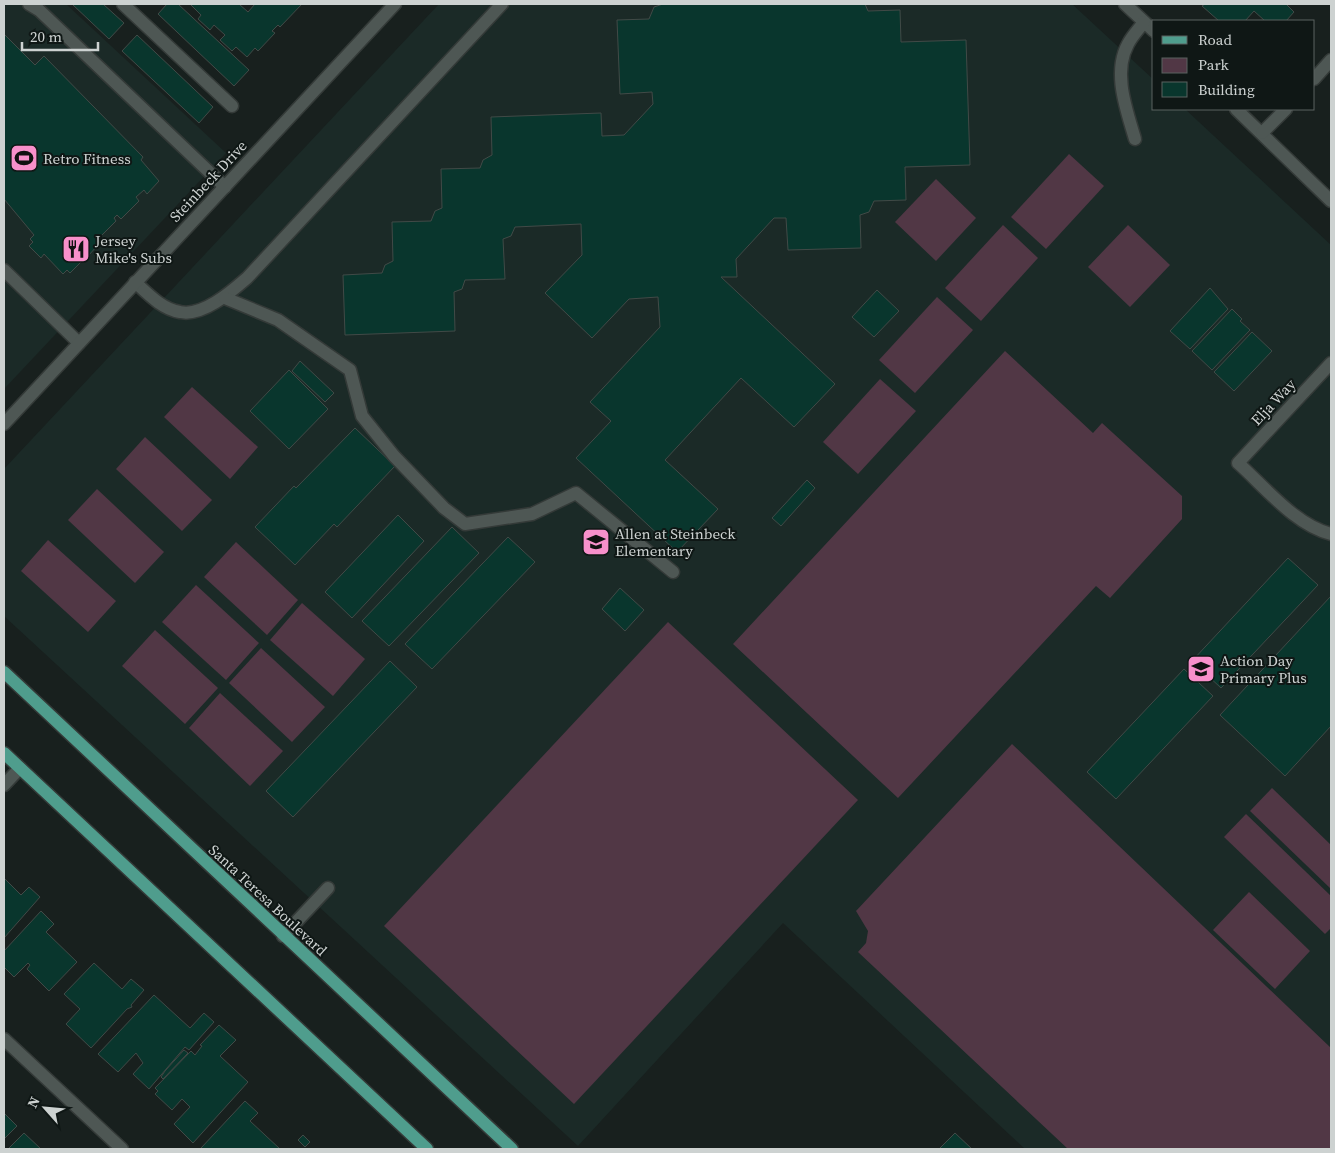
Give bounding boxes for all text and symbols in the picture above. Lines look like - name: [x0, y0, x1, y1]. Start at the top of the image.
- scale bar: [22, 20, 99, 52]
- legend: [1152, 20, 1315, 110]
- text: 20 m: [30, 26, 62, 47]
- text: Road: [1198, 29, 1232, 50]
- text: Park: [1198, 54, 1230, 75]
- text: Building: [1198, 79, 1255, 100]
- street label: Steinbeck Drive: [165, 135, 252, 227]
- sports icon: Retro Fitness: [9, 143, 39, 173]
- place label: Retro Fitness: [43, 148, 131, 169]
- place label: Jersey Mike's Subs: [94, 230, 172, 268]
- restaurant icon: Jersey Mike's Subs: [61, 234, 91, 264]
- street label: Elja Way: [1246, 374, 1300, 430]
- place label: Allen at Steinbeck Elementary: [615, 523, 736, 561]
- school or university icon: Allen at Steinbeck Elementary: [581, 527, 611, 557]
- place label: Action Day Primary Plus: [1220, 650, 1307, 688]
- school or university icon: Action Day Primary Plus: [1186, 654, 1216, 684]
- street label: Santa Teresa Boulevard: [204, 839, 332, 961]
- north arrow: [20, 1083, 70, 1133]
- text: N: [22, 1093, 45, 1111]

